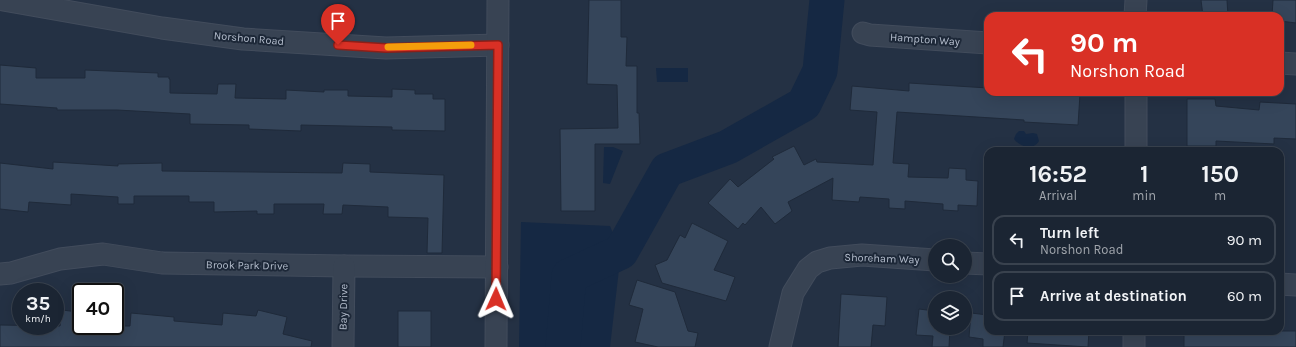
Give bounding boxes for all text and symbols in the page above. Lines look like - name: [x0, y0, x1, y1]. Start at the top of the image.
- pin: [321, 4, 355, 45]
- icon: arrive: [327, 10, 349, 32]
- text: 90 m: [1070, 26, 1138, 59]
- icon: left: [1004, 28, 1056, 80]
- street label: Norshon Road: [213, 29, 285, 48]
- street label: Hampton Way: [890, 31, 960, 48]
- text: Norshon Road: [1070, 60, 1185, 82]
- text: 16:52: [1029, 160, 1087, 188]
- text: 1: [1140, 160, 1148, 188]
- text: 150: [1201, 160, 1239, 188]
- text: Arrival: [1039, 188, 1077, 203]
- text: min: [1132, 188, 1156, 203]
- text: m: [1214, 188, 1226, 203]
- text: Turn left: [1040, 224, 1099, 242]
- icon: left: [1006, 229, 1028, 251]
- text: 90 m: [1227, 231, 1262, 249]
- map controls: [928, 239, 972, 335]
- button: search: [928, 239, 972, 283]
- text: Norshon Road: [1040, 242, 1123, 257]
- street label: Shoreham Way: [844, 251, 920, 266]
- street label: Brook Park Drive: [206, 258, 289, 273]
- position arrow: [475, 278, 517, 320]
- speed limit sign: 40: [72, 283, 124, 335]
- street label: Bay Drive: [337, 283, 350, 330]
- icon: arrive: [1006, 285, 1028, 307]
- text: Arrive at destination: [1040, 287, 1187, 305]
- text: 60 m: [1227, 287, 1262, 305]
- button: layers: [928, 291, 972, 335]
- text: 35: [26, 292, 50, 315]
- text: km/h: [25, 313, 51, 325]

